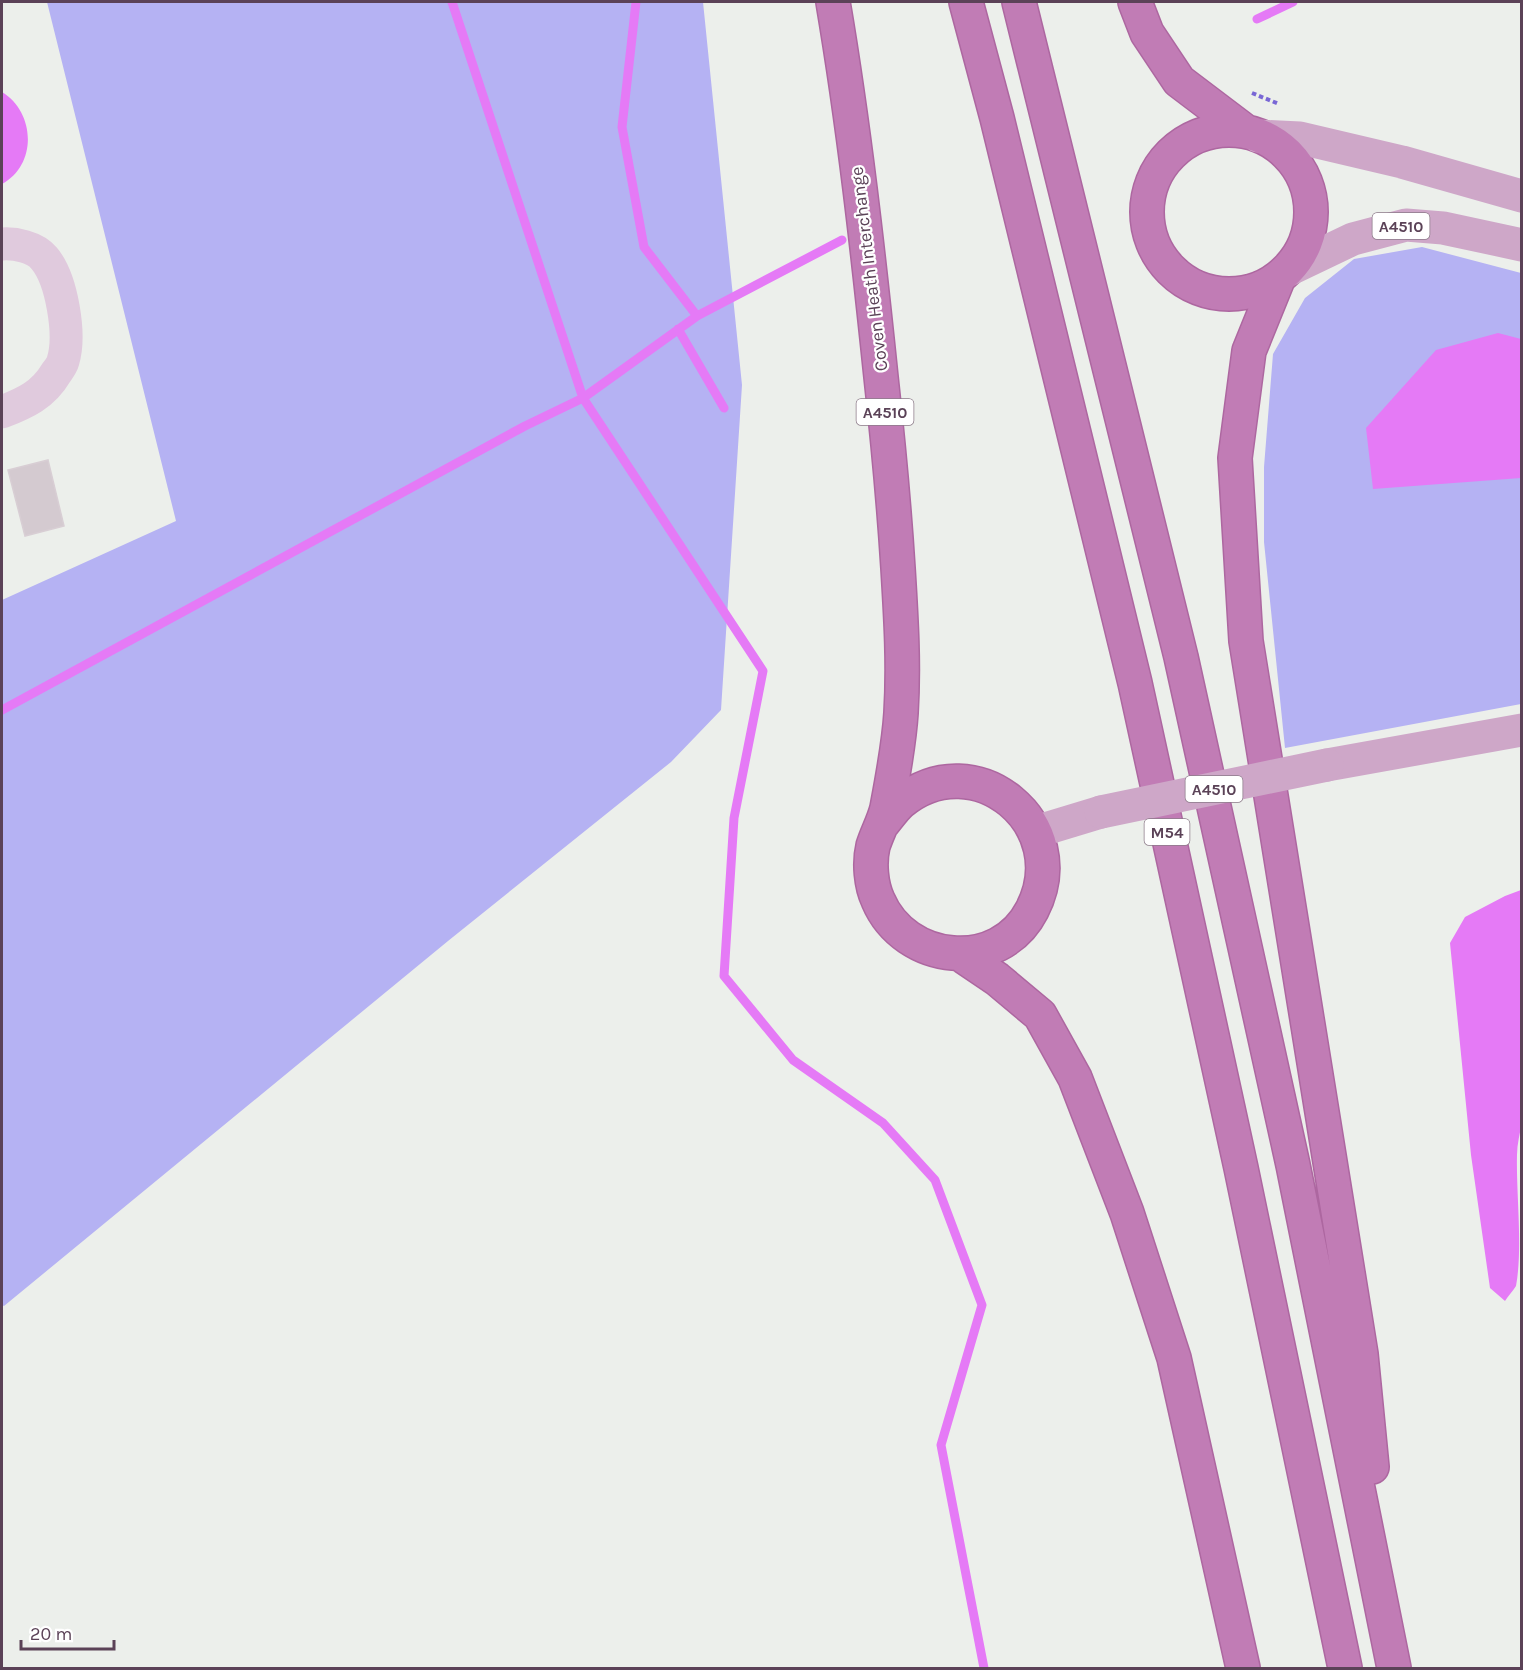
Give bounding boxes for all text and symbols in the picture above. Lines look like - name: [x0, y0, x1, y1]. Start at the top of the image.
- street label: Coven Heath Interchange: [846, 165, 892, 373]
- road number: A4510: [1372, 213, 1430, 239]
- road number: A4510: [856, 399, 914, 425]
- road number: A4510: [1186, 776, 1242, 802]
- road number: M54: [1144, 819, 1190, 845]
- scale bar: [21, 1613, 114, 1651]
- text: 20 m: [30, 1623, 72, 1645]

